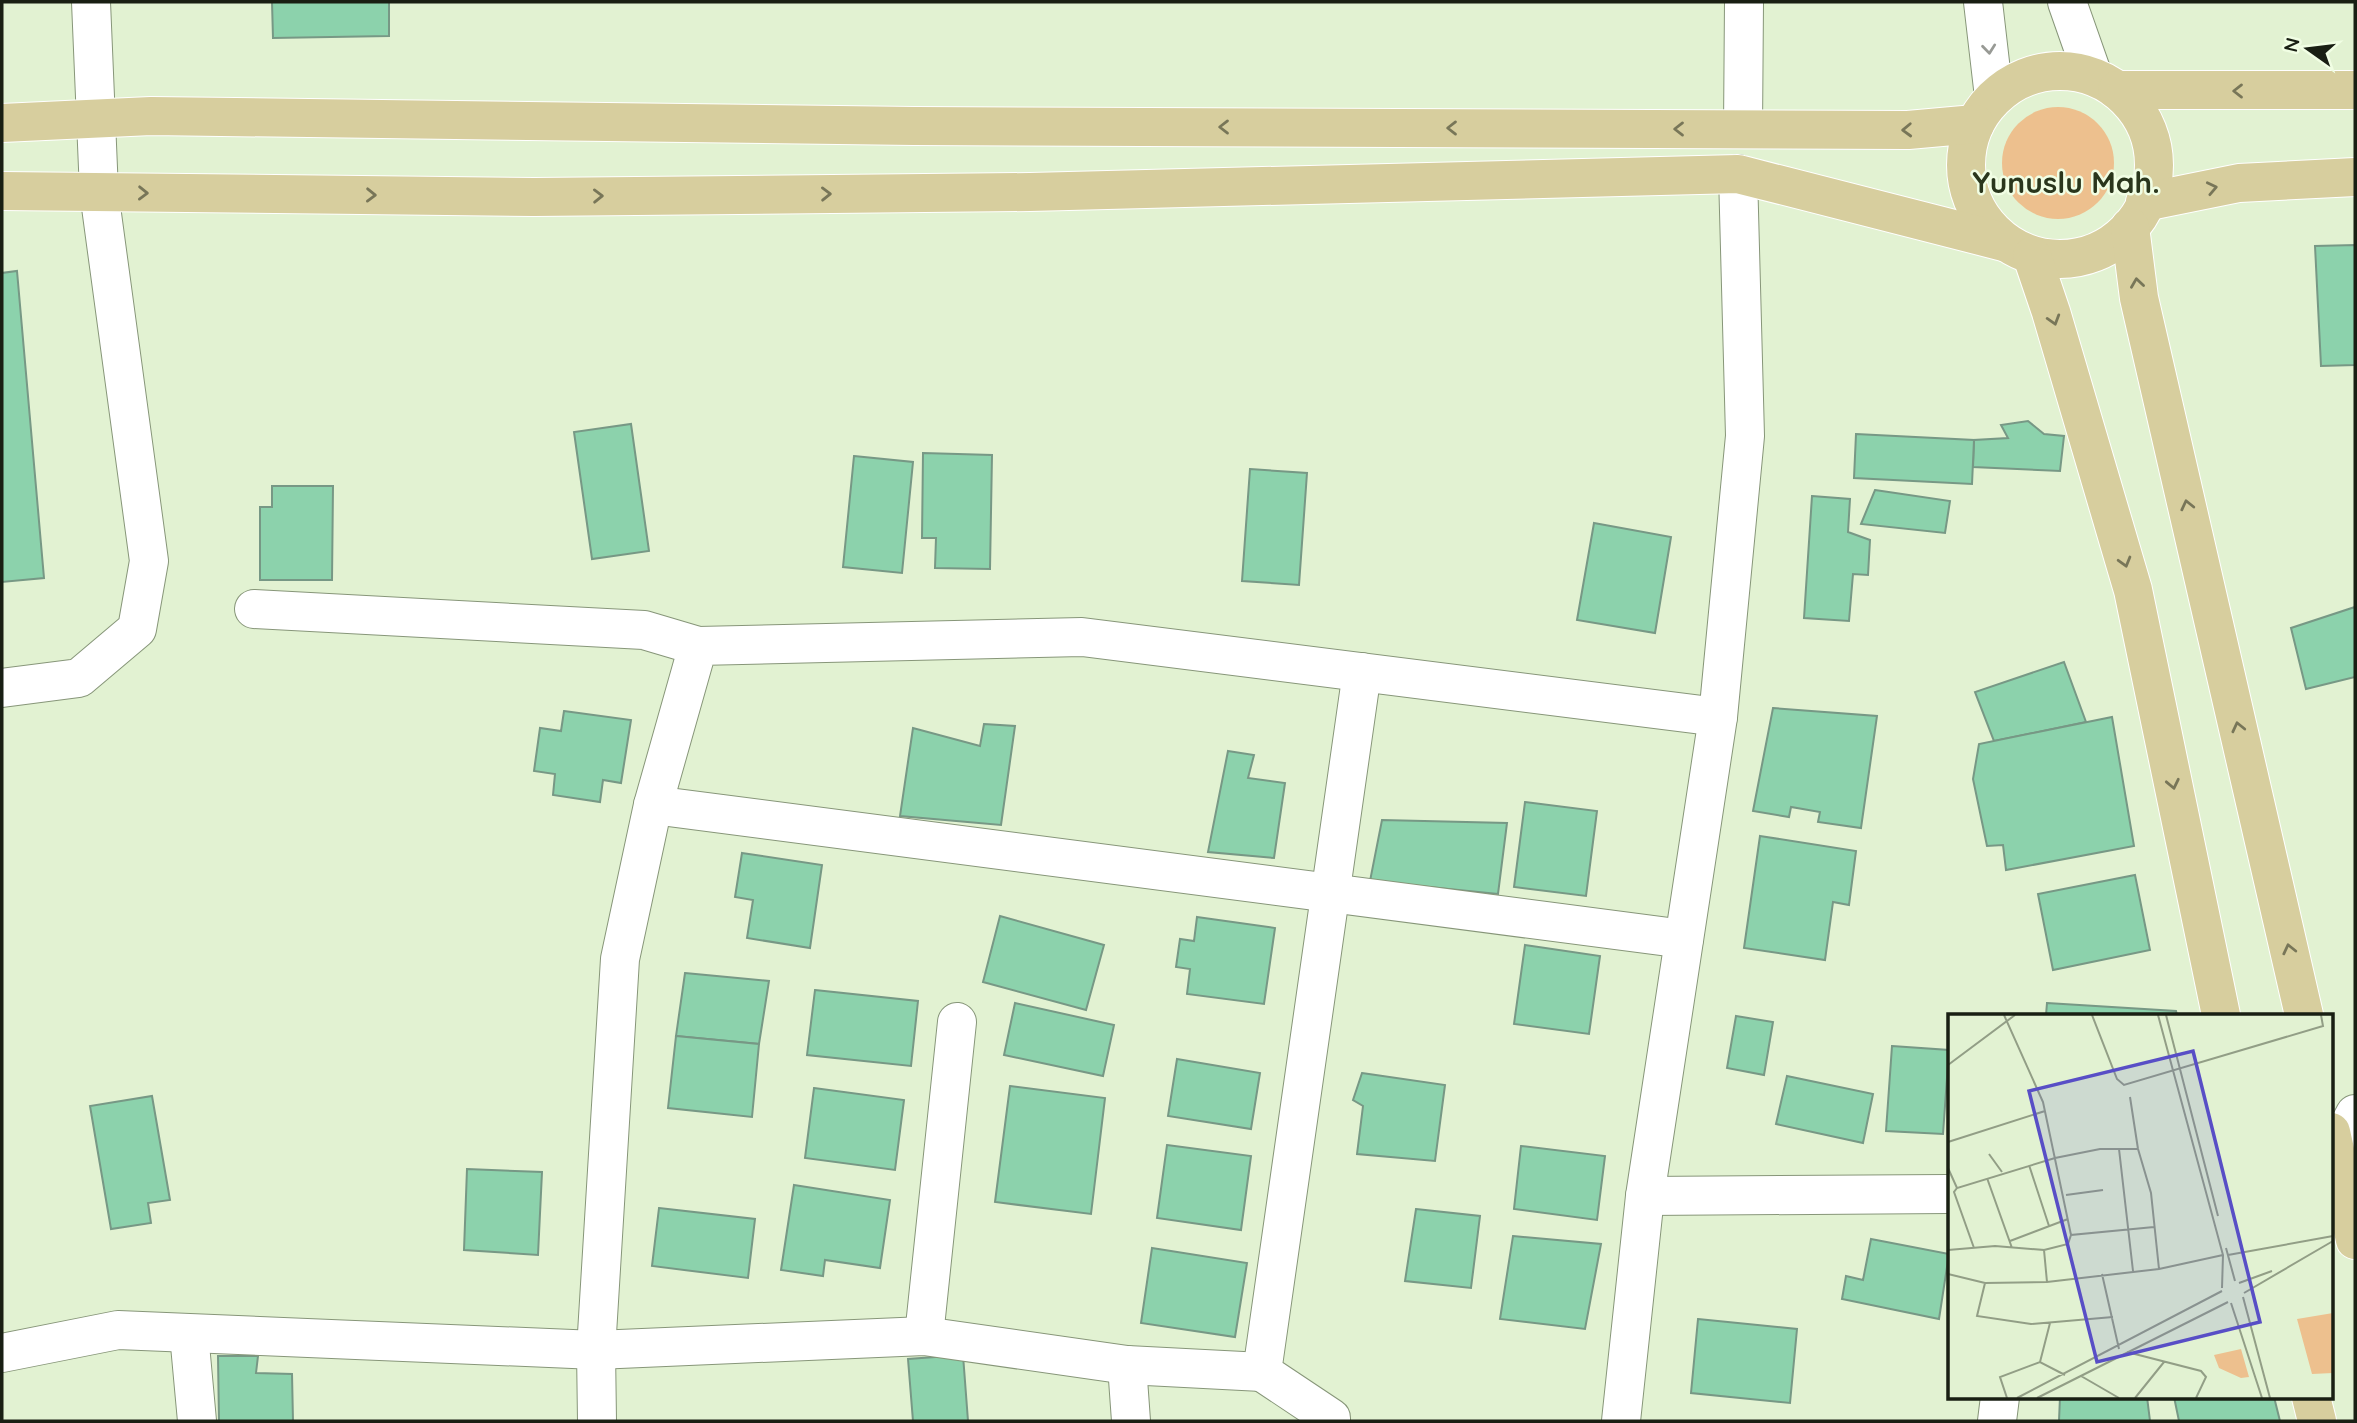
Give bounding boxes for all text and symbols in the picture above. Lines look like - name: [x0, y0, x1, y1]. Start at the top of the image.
- north arrow: [2273, 14, 2343, 84]
- text: N: [2278, 35, 2305, 55]
- one-way arrow: [1981, 44, 1996, 55]
- one-way arrow: [2232, 83, 2243, 98]
- one-way arrow: [1218, 119, 1229, 135]
- one-way arrow: [1446, 120, 1456, 136]
- one-way arrow: [1673, 121, 1684, 137]
- one-way arrow: [1901, 122, 1912, 137]
- district label: Yunuslu Mah.: [1972, 163, 2160, 201]
- one-way arrow: [2206, 182, 2218, 197]
- one-way arrow: [138, 185, 149, 200]
- one-way arrow: [821, 186, 832, 202]
- one-way arrow: [366, 187, 377, 203]
- one-way arrow: [594, 188, 604, 204]
- one-way arrow: [2130, 277, 2145, 289]
- one-way arrow: [2045, 314, 2060, 326]
- one-way arrow: [2181, 499, 2195, 511]
- one-way arrow: [2116, 556, 2131, 568]
- one-way arrow: [2231, 721, 2246, 733]
- one-way arrow: [2165, 778, 2180, 790]
- one-way arrow: [2282, 943, 2297, 955]
- inset map: [1948, 1014, 2332, 1398]

